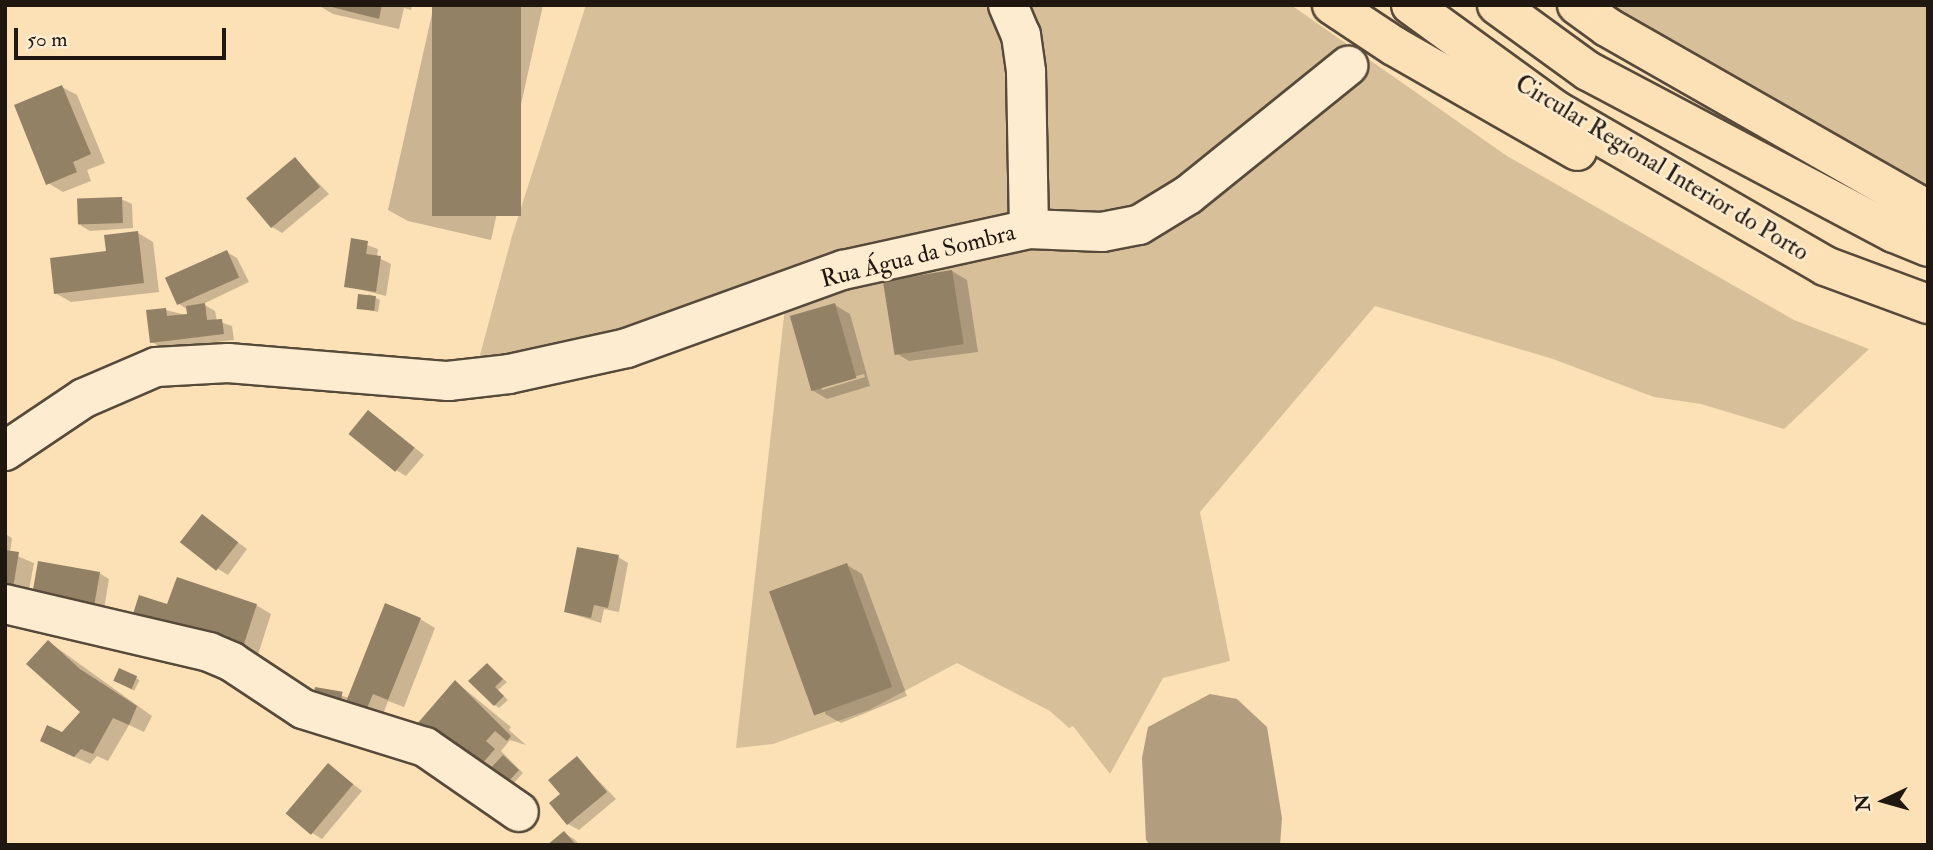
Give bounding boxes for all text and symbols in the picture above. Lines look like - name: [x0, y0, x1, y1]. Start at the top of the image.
- scale bar: [18, 14, 229, 58]
- text: 50 m: [27, 26, 68, 53]
- street label: Circular Regional Interior do Porto: [1510, 69, 1814, 267]
- street label: Rua Água da Sombra: [818, 218, 1018, 294]
- north arrow: [1849, 766, 1919, 836]
- text: N: [1850, 793, 1876, 812]

